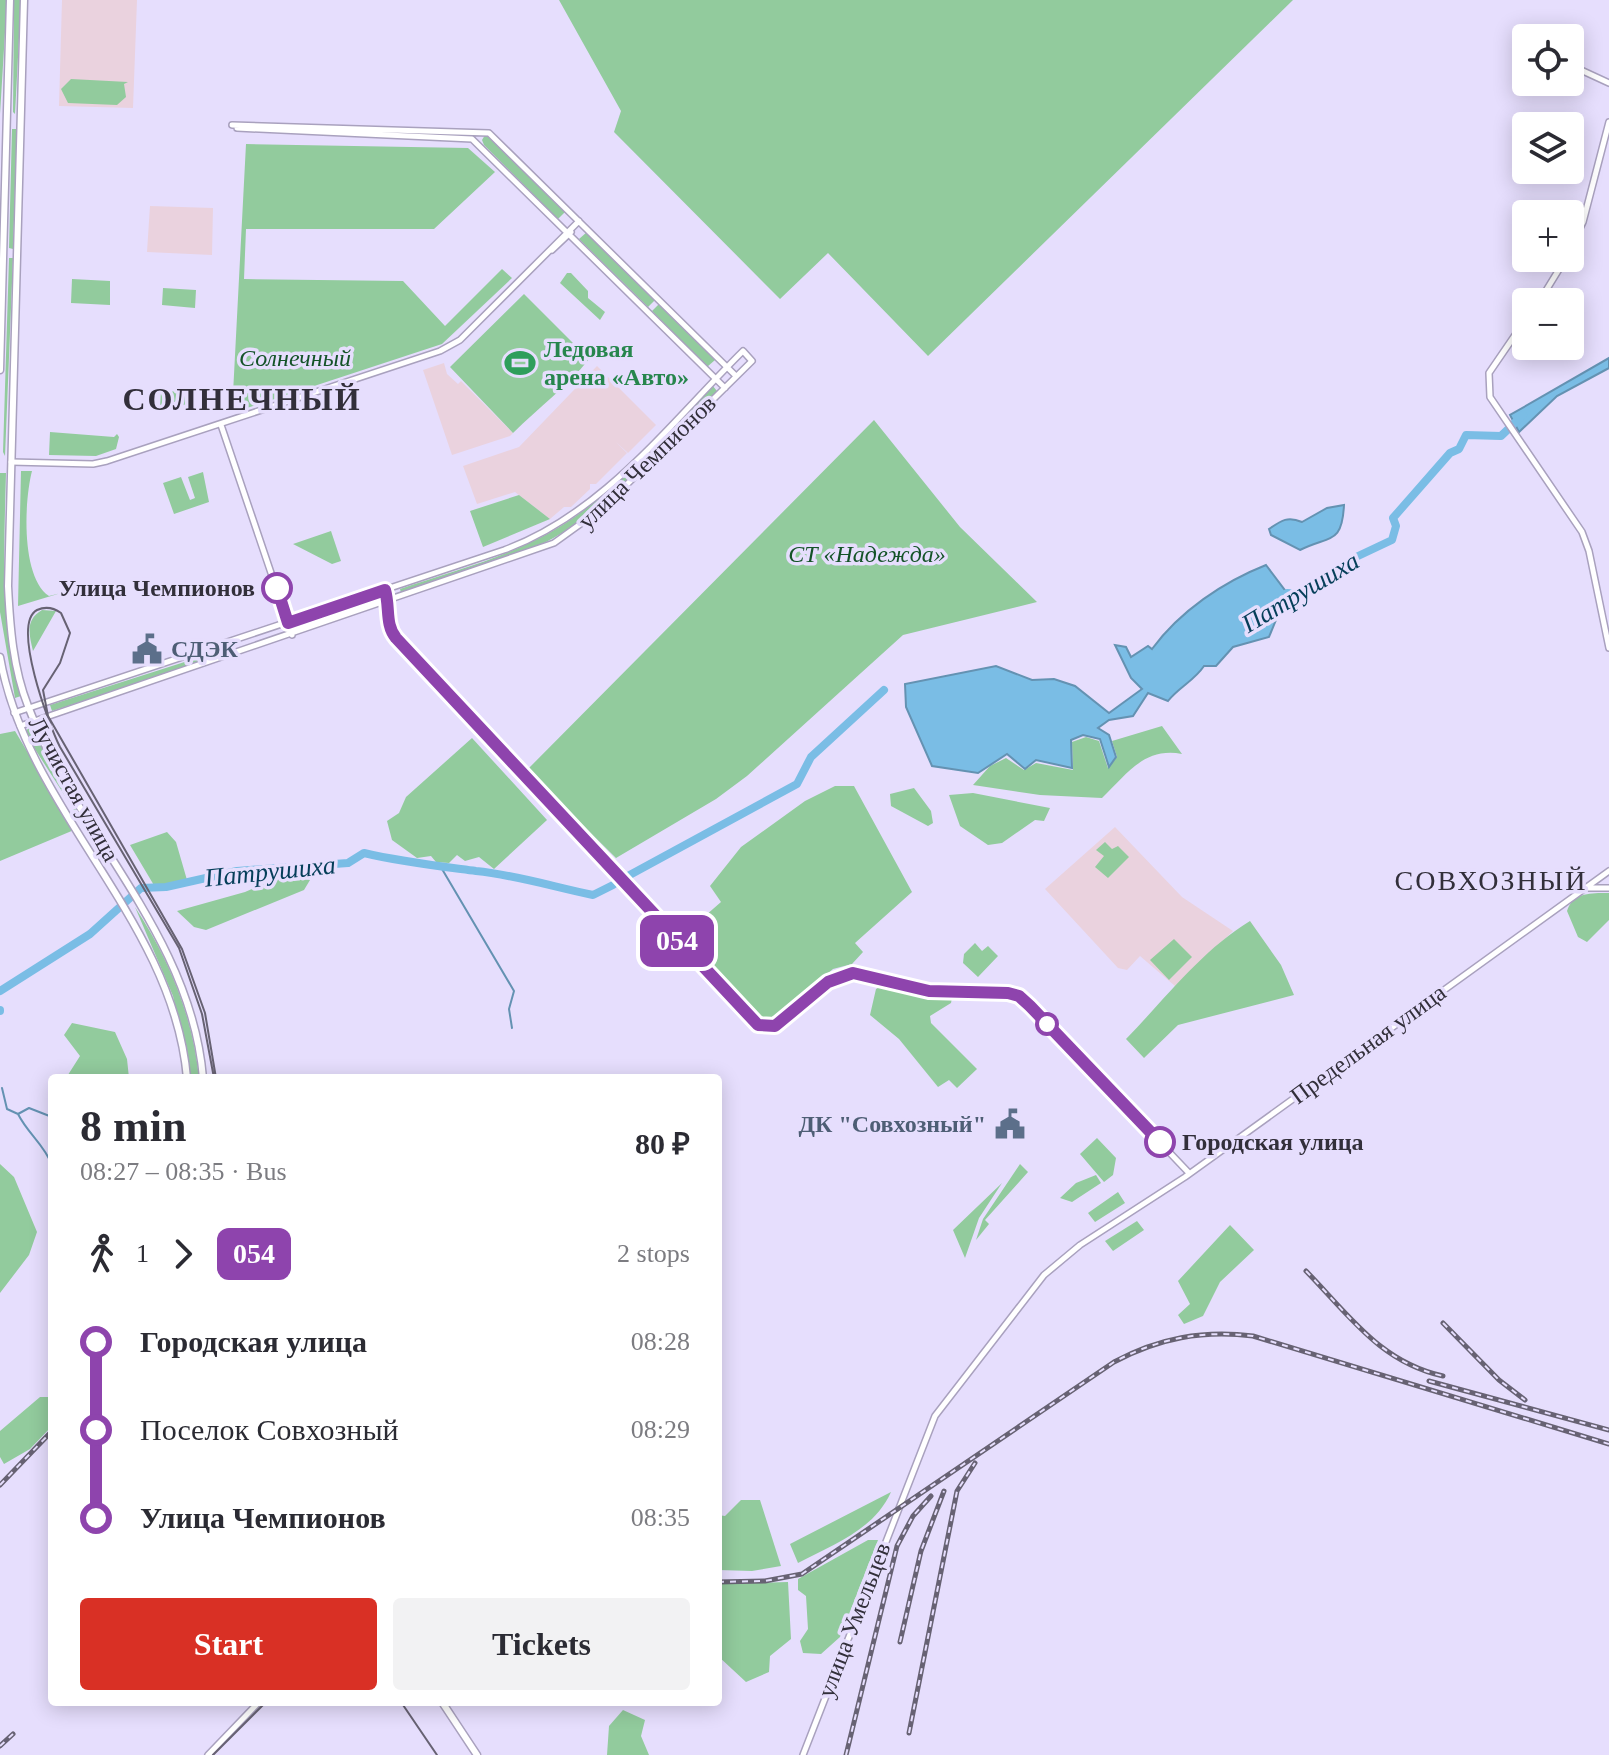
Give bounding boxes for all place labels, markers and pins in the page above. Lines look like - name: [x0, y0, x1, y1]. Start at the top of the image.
- place label: Ледовая арена «Авто»: [544, 336, 689, 390]
- sports icon: Ледовая арена «Авто»: [503, 346, 537, 380]
- marker: Улица Чемпионов: [262, 573, 292, 603]
- place label: Улица Чемпионов: [59, 575, 255, 601]
- public building icon: СДЭК: [130, 632, 164, 666]
- place label: СДЭК: [171, 636, 239, 662]
- unlabelled marker: [1036, 1013, 1058, 1035]
- public building icon: ДК "Совхозный": [993, 1107, 1027, 1141]
- place label: ДК "Совхозный": [799, 1111, 986, 1137]
- marker: Городская улица: [1145, 1127, 1175, 1157]
- place label: Городская улица: [1182, 1129, 1364, 1155]

